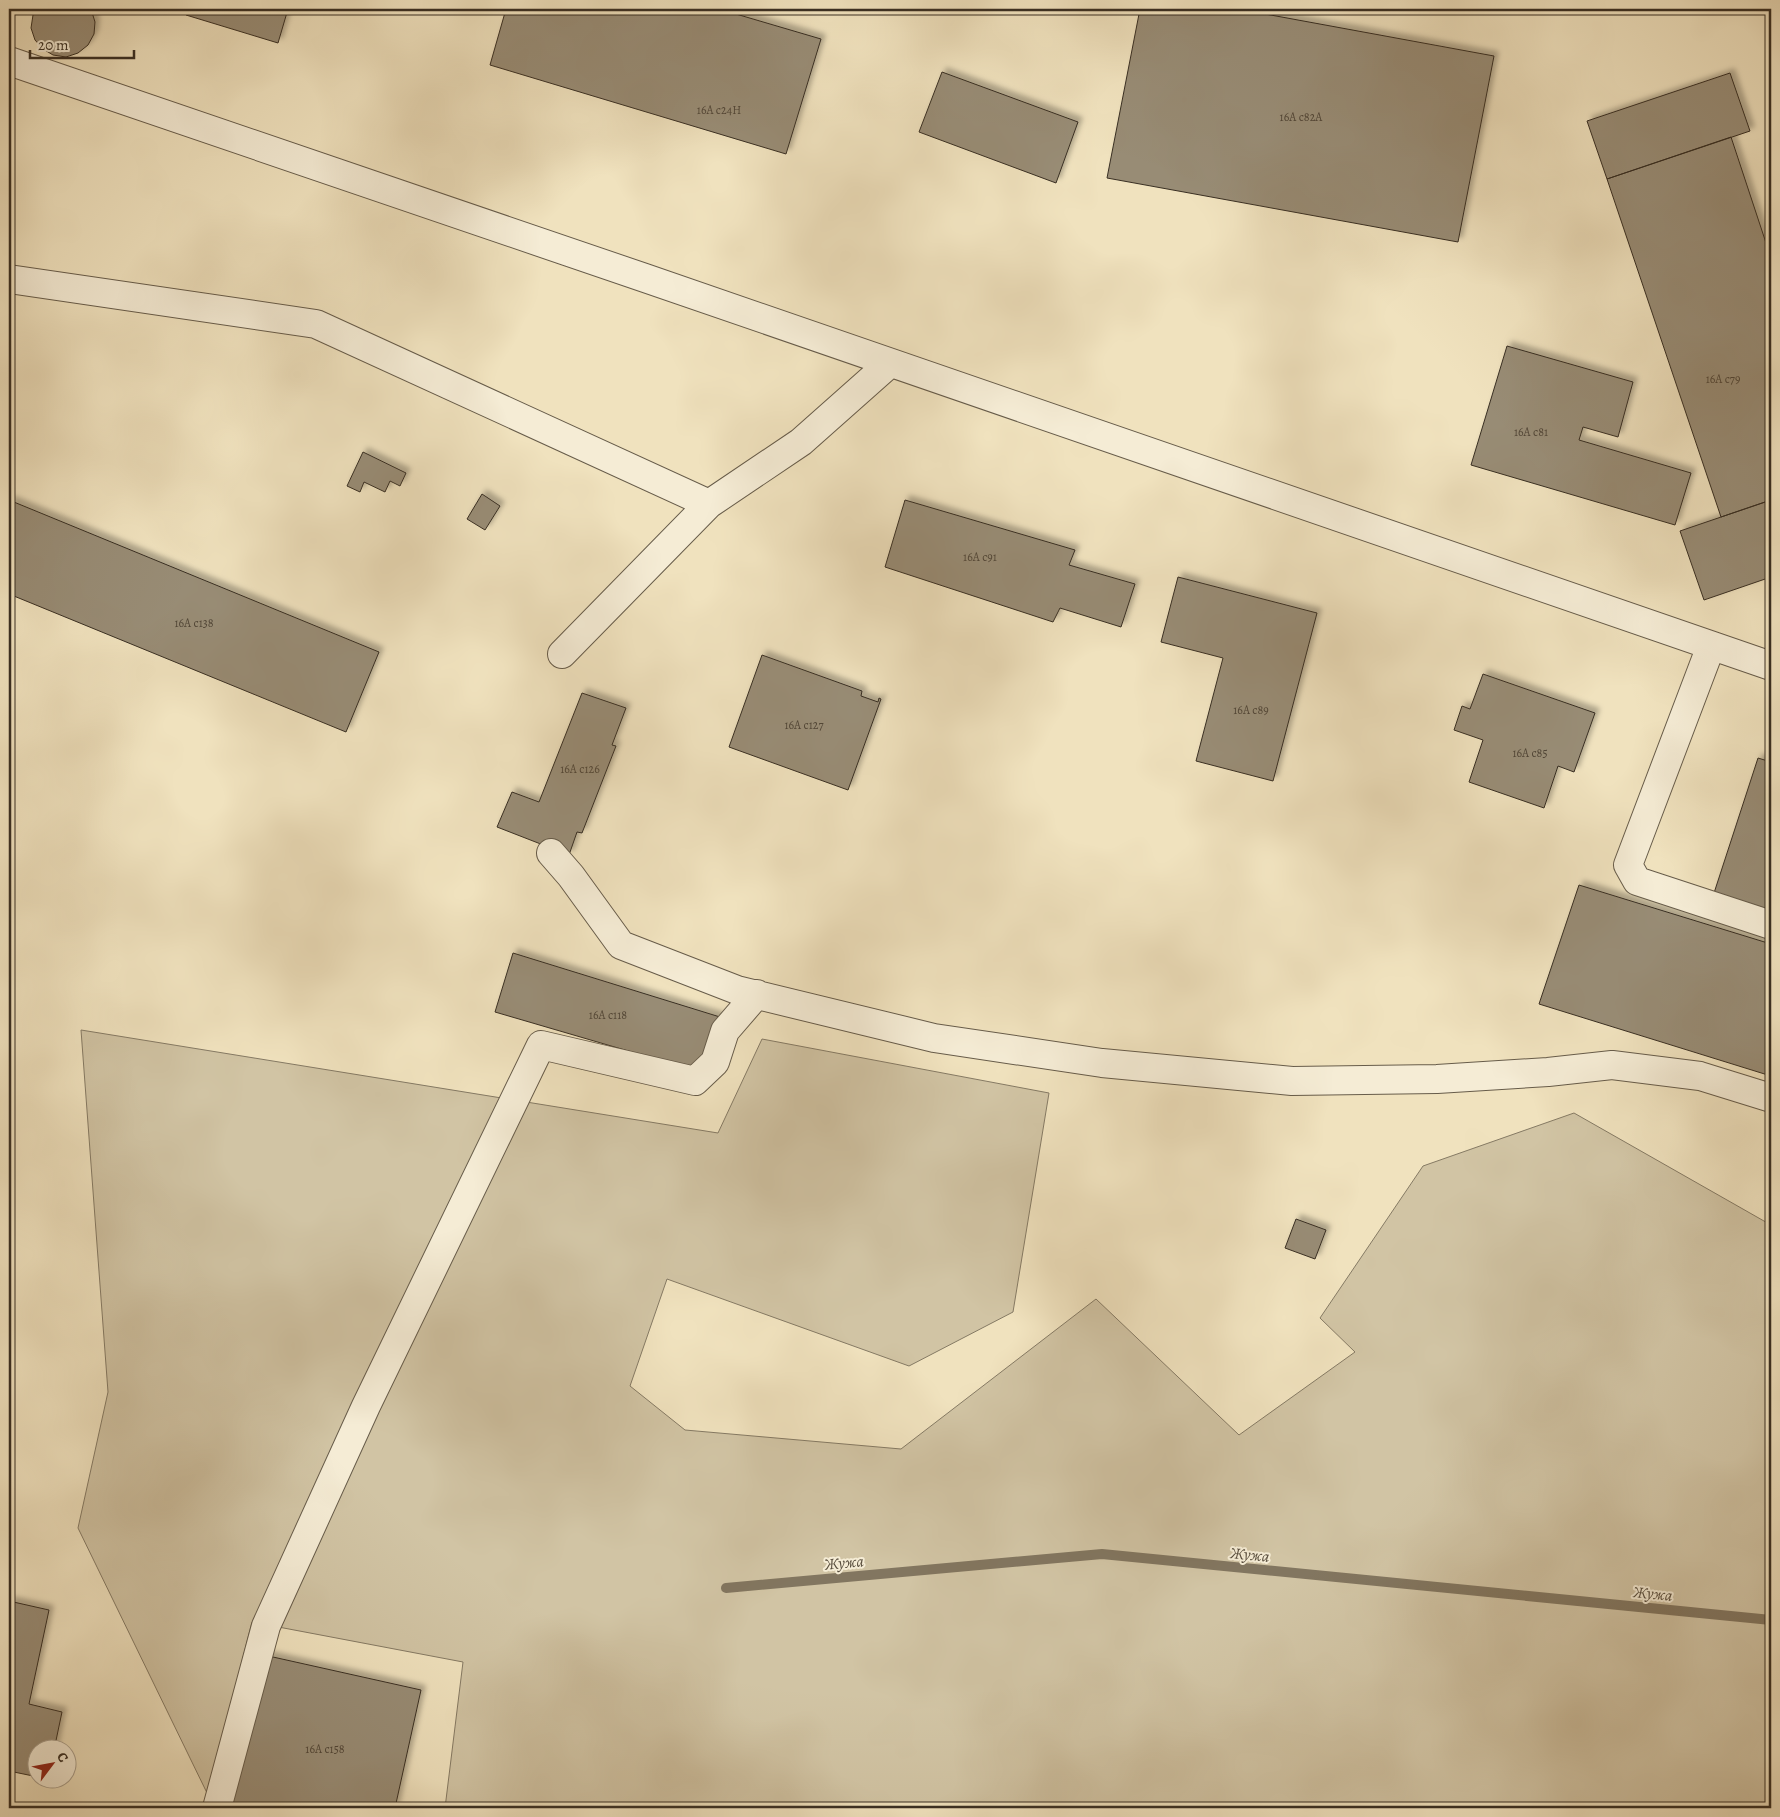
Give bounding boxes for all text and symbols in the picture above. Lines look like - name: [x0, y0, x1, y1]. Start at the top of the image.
- scale bar: [30, 28, 134, 60]
- text: 20 m: [38, 35, 69, 55]
- house number: 16А с24Н: [697, 102, 741, 118]
- house number: 16А с82А: [1280, 109, 1323, 125]
- house number: 16А с79: [1706, 371, 1740, 387]
- house number: 16А с81: [1514, 424, 1548, 440]
- house number: 16А с91: [963, 549, 997, 565]
- house number: 16А с138: [174, 615, 214, 631]
- house number: 16А с89: [1233, 702, 1269, 718]
- house number: 16А с127: [784, 717, 824, 733]
- house number: 16А с85: [1512, 745, 1548, 761]
- house number: 16А с126: [560, 761, 600, 777]
- house number: 16А с118: [589, 1007, 627, 1023]
- water label: Жужа: [1228, 1542, 1271, 1568]
- water label: Жужа: [823, 1550, 865, 1576]
- water label: Жужа: [1631, 1581, 1674, 1607]
- north arrow: [28, 1740, 78, 1790]
- house number: 16А с158: [305, 1741, 345, 1757]
- text: С: [52, 1749, 73, 1766]

